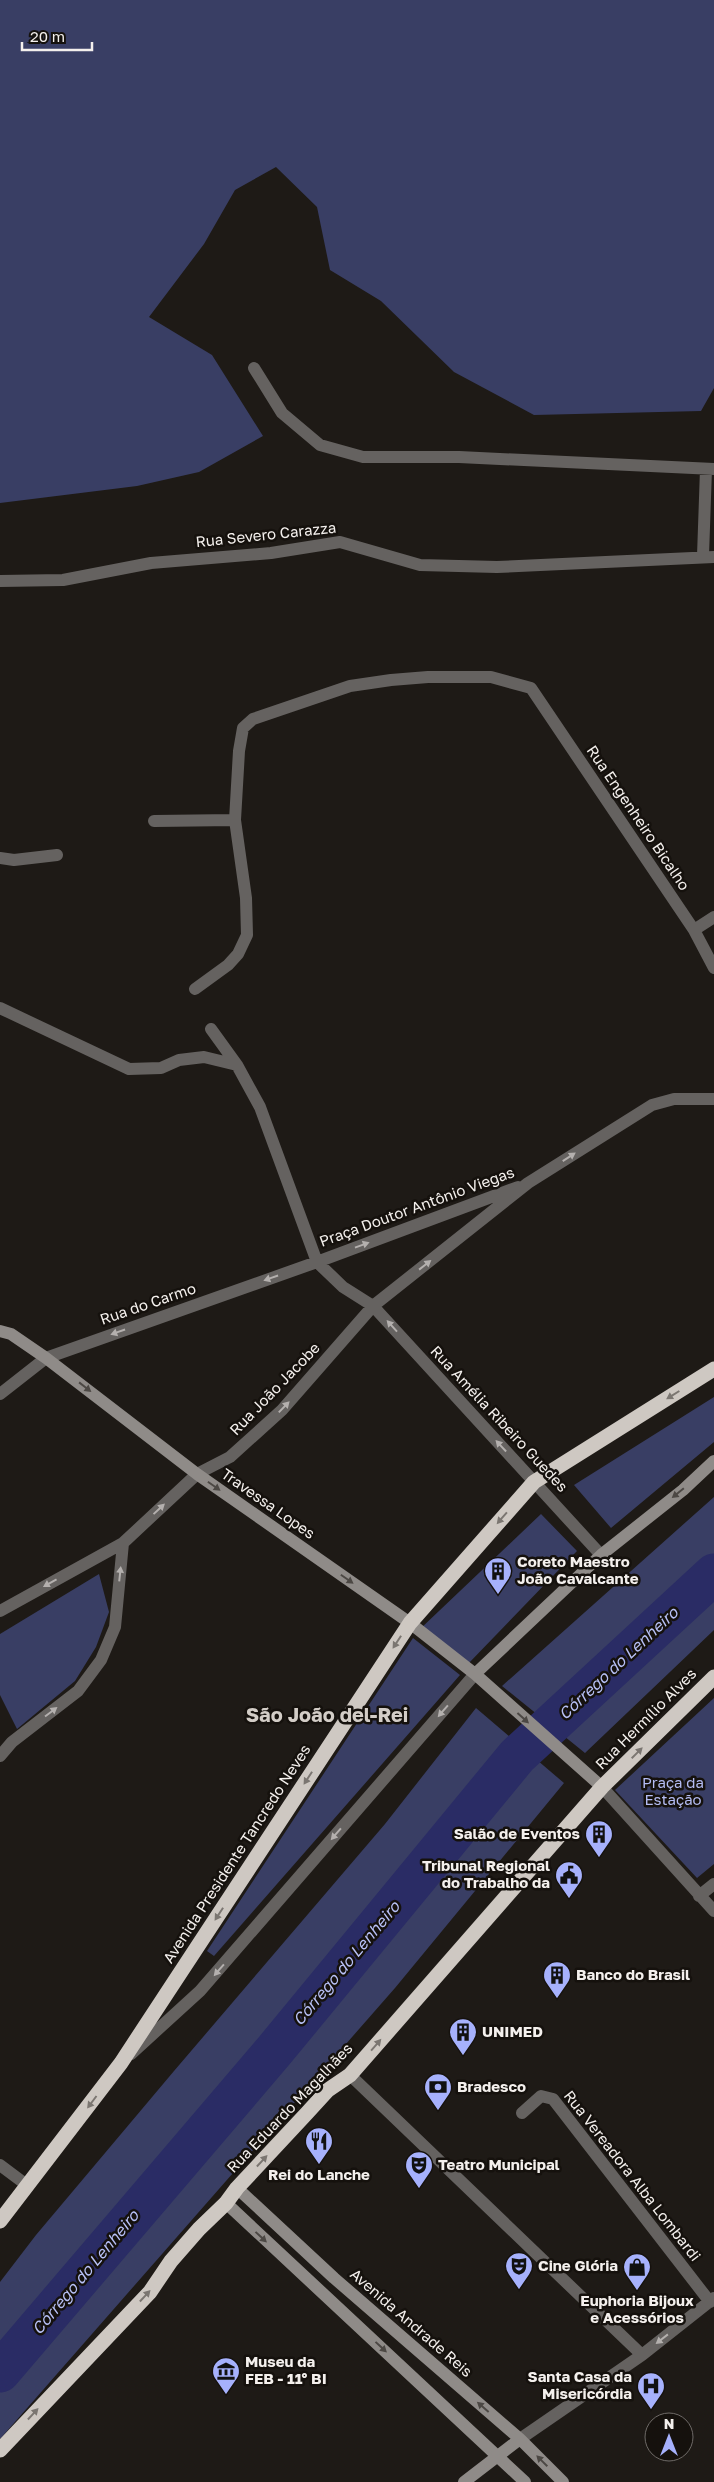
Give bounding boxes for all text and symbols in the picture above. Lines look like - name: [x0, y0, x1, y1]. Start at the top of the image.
- scale bar: [22, 20, 92, 52]
- text: 20 m: [30, 27, 65, 45]
- street label: Rua Severo Carazza: [195, 518, 337, 550]
- street label: Rua Engenheiro Bicalho: [584, 742, 694, 893]
- one-way arrow: [563, 1152, 576, 1161]
- street label: Praça Doutor Antônio Viegas: [317, 1162, 517, 1250]
- one-way arrow: [355, 1241, 370, 1248]
- one-way arrow: [418, 1259, 431, 1270]
- one-way arrow: [263, 1274, 278, 1282]
- street label: Rua do Carmo: [97, 1278, 198, 1328]
- one-way arrow: [386, 1320, 397, 1333]
- one-way arrow: [110, 1329, 125, 1336]
- street label: Rua João Jacobe: [226, 1338, 323, 1438]
- street label: Rua Amélia Ribeiro Guedes: [427, 1342, 572, 1495]
- one-way arrow: [78, 1382, 91, 1393]
- one-way arrow: [666, 1390, 679, 1399]
- one-way arrow: [278, 1401, 290, 1413]
- one-way arrow: [495, 1441, 507, 1453]
- street label: Travessa Lopes: [218, 1464, 319, 1542]
- one-way arrow: [207, 1481, 221, 1491]
- one-way arrow: [672, 1488, 685, 1499]
- one-way arrow: [152, 1503, 164, 1515]
- one-way arrow: [496, 1512, 508, 1524]
- place label: Coreto Maestro João Cavalcante: [517, 1552, 639, 1587]
- building icon: Coreto Maestro João Cavalcante: [483, 1556, 513, 1595]
- one-way arrow: [116, 1565, 124, 1581]
- one-way arrow: [340, 1574, 354, 1584]
- one-way arrow: [43, 1579, 57, 1587]
- water label: Córrego do Lenheiro: [554, 1601, 683, 1724]
- one-way arrow: [392, 1636, 402, 1649]
- street label: Rua Hermílio Alves: [591, 1664, 700, 1773]
- district label: São João del-Rei: [246, 1702, 408, 1726]
- one-way arrow: [437, 1705, 448, 1718]
- one-way arrow: [44, 1707, 58, 1717]
- one-way arrow: [517, 1712, 529, 1724]
- street label: Avenida Presidente Tancredo Neves: [159, 1741, 314, 1966]
- one-way arrow: [630, 1747, 642, 1759]
- one-way arrow: [303, 1771, 313, 1785]
- park label: Praça da Estação: [642, 1773, 704, 1808]
- building icon: Salão de Eventos: [584, 1819, 614, 1858]
- place label: Salão de Eventos: [454, 1824, 580, 1842]
- one-way arrow: [331, 1827, 342, 1840]
- place label: Tribunal Regional do Trabalho da: [422, 1856, 550, 1891]
- public building icon: Tribunal Regional do Trabalho da: [554, 1860, 584, 1899]
- water label: Córrego do Lenheiro: [288, 1896, 405, 2029]
- one-way arrow: [214, 1907, 224, 1921]
- building icon: Banco do Brasil: [542, 1960, 572, 1999]
- one-way arrow: [213, 1964, 224, 1977]
- place label: Banco do Brasil: [576, 1965, 690, 1983]
- building icon: UNIMED: [448, 2017, 478, 2056]
- place label: UNIMED: [482, 2022, 543, 2040]
- street label: Rua Eduardo Magalhães: [223, 2039, 356, 2176]
- one-way arrow: [370, 2040, 382, 2052]
- bank icon: Bradesco: [423, 2072, 453, 2111]
- place label: Bradesco: [457, 2077, 526, 2095]
- street label: Rua Vereadora Alba Lombardi: [561, 2087, 705, 2264]
- one-way arrow: [86, 2095, 97, 2108]
- restaurant icon: Rei do Lanche: [304, 2126, 334, 2165]
- theatre icon: Teatro Municipal: [404, 2150, 434, 2189]
- one-way arrow: [256, 2155, 268, 2167]
- place label: Teatro Municipal: [438, 2155, 560, 2173]
- place label: Rei do Lanche: [268, 2165, 370, 2183]
- water label: Córrego do Lenheiro: [27, 2205, 144, 2338]
- one-way arrow: [255, 2231, 267, 2243]
- theatre icon: Cine Glória: [504, 2251, 534, 2290]
- shop icon: Euphoria Bijoux e Acessórios: [622, 2252, 652, 2291]
- place label: Cine Glória: [538, 2256, 618, 2274]
- street label: Avenida Andrade Reis: [347, 2264, 476, 2380]
- one-way arrow: [139, 2291, 151, 2303]
- place label: Euphoria Bijoux e Acessórios: [580, 2291, 694, 2326]
- one-way arrow: [656, 2334, 669, 2345]
- one-way arrow: [374, 2341, 386, 2353]
- place label: Museu da FEB - 11° BI: [245, 2352, 327, 2387]
- museum icon: Museu da FEB - 11° BI: [211, 2356, 241, 2395]
- place label: Santa Casa da Misericórdia: [528, 2367, 632, 2402]
- hospital icon: Santa Casa da Misericórdia: [636, 2371, 666, 2410]
- one-way arrow: [477, 2402, 490, 2413]
- one-way arrow: [27, 2409, 39, 2421]
- north arrow: [644, 2412, 694, 2462]
- text: N: [664, 2415, 674, 2432]
- one-way arrow: [536, 2455, 548, 2467]

